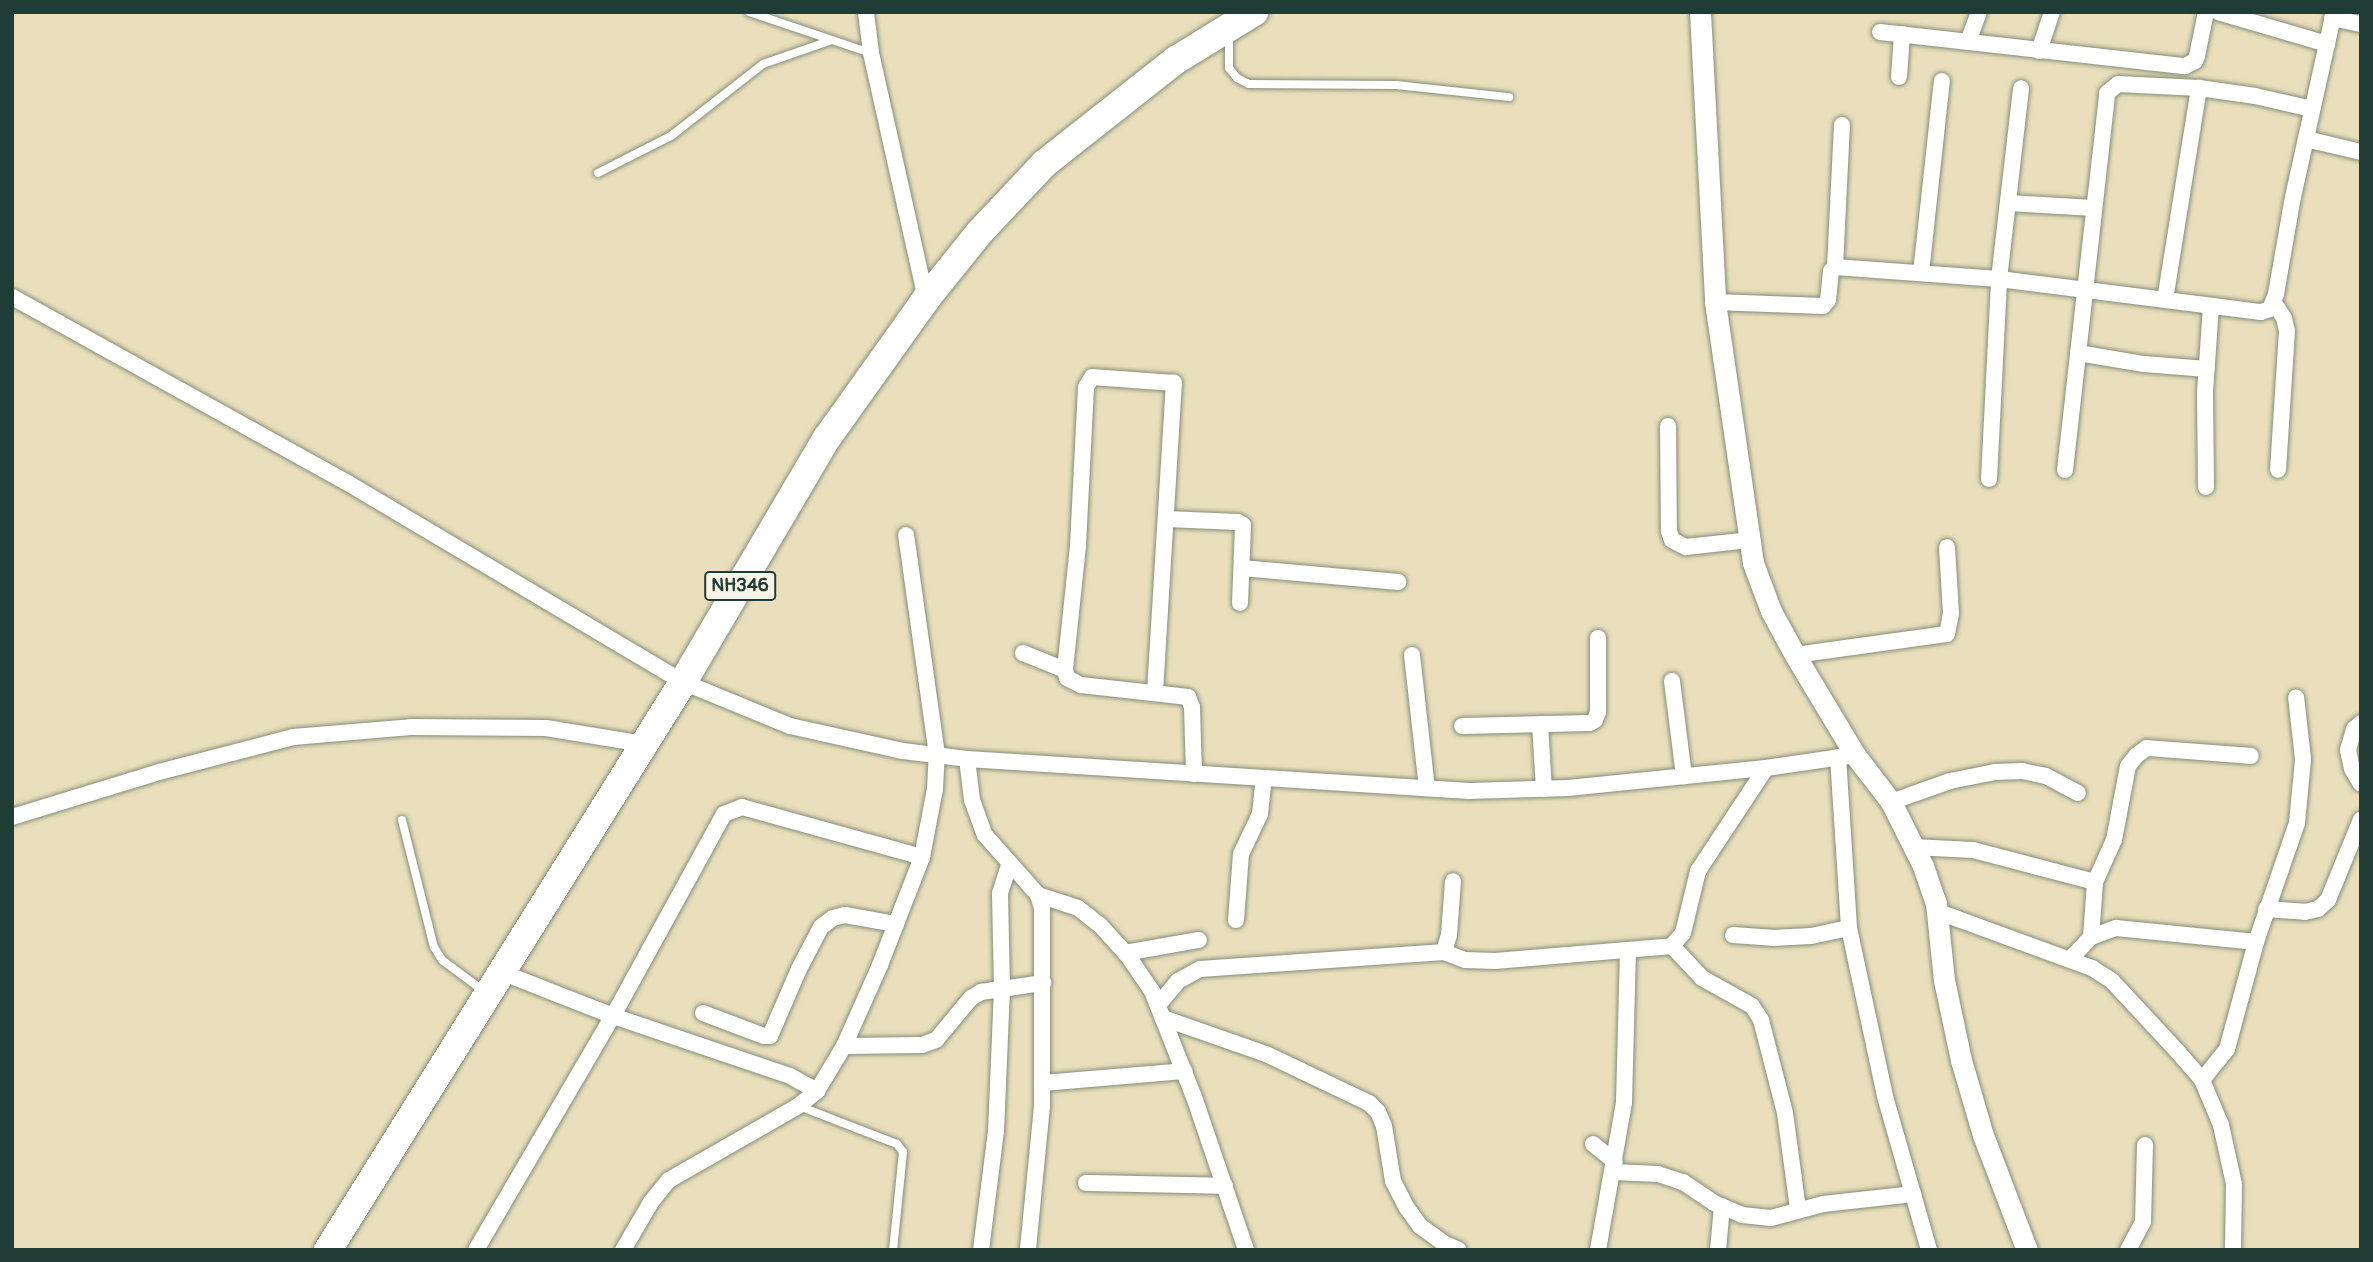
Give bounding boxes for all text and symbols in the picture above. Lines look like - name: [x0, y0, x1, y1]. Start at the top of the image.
- road number: NH346: [703, 570, 777, 601]

